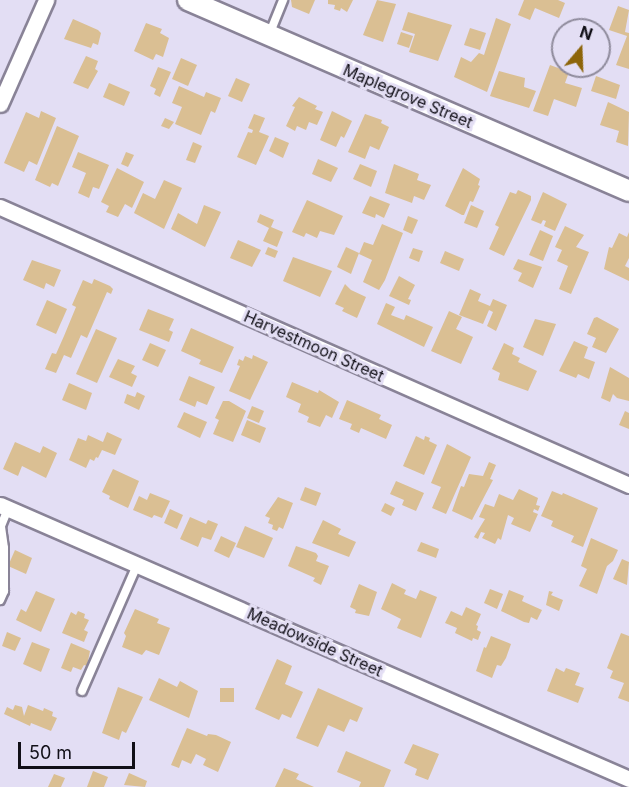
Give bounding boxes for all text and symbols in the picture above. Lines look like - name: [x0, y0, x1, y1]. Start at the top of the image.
- north arrow: [551, 18, 611, 78]
- text: N: [577, 21, 595, 44]
- street label: Maplegrove Street: [340, 60, 476, 132]
- street label: Harvestmoon Street: [241, 306, 387, 386]
- street label: Meadowside Street: [244, 603, 386, 681]
- scale bar: [21, 730, 138, 768]
- text: 50 m: [29, 742, 72, 763]

